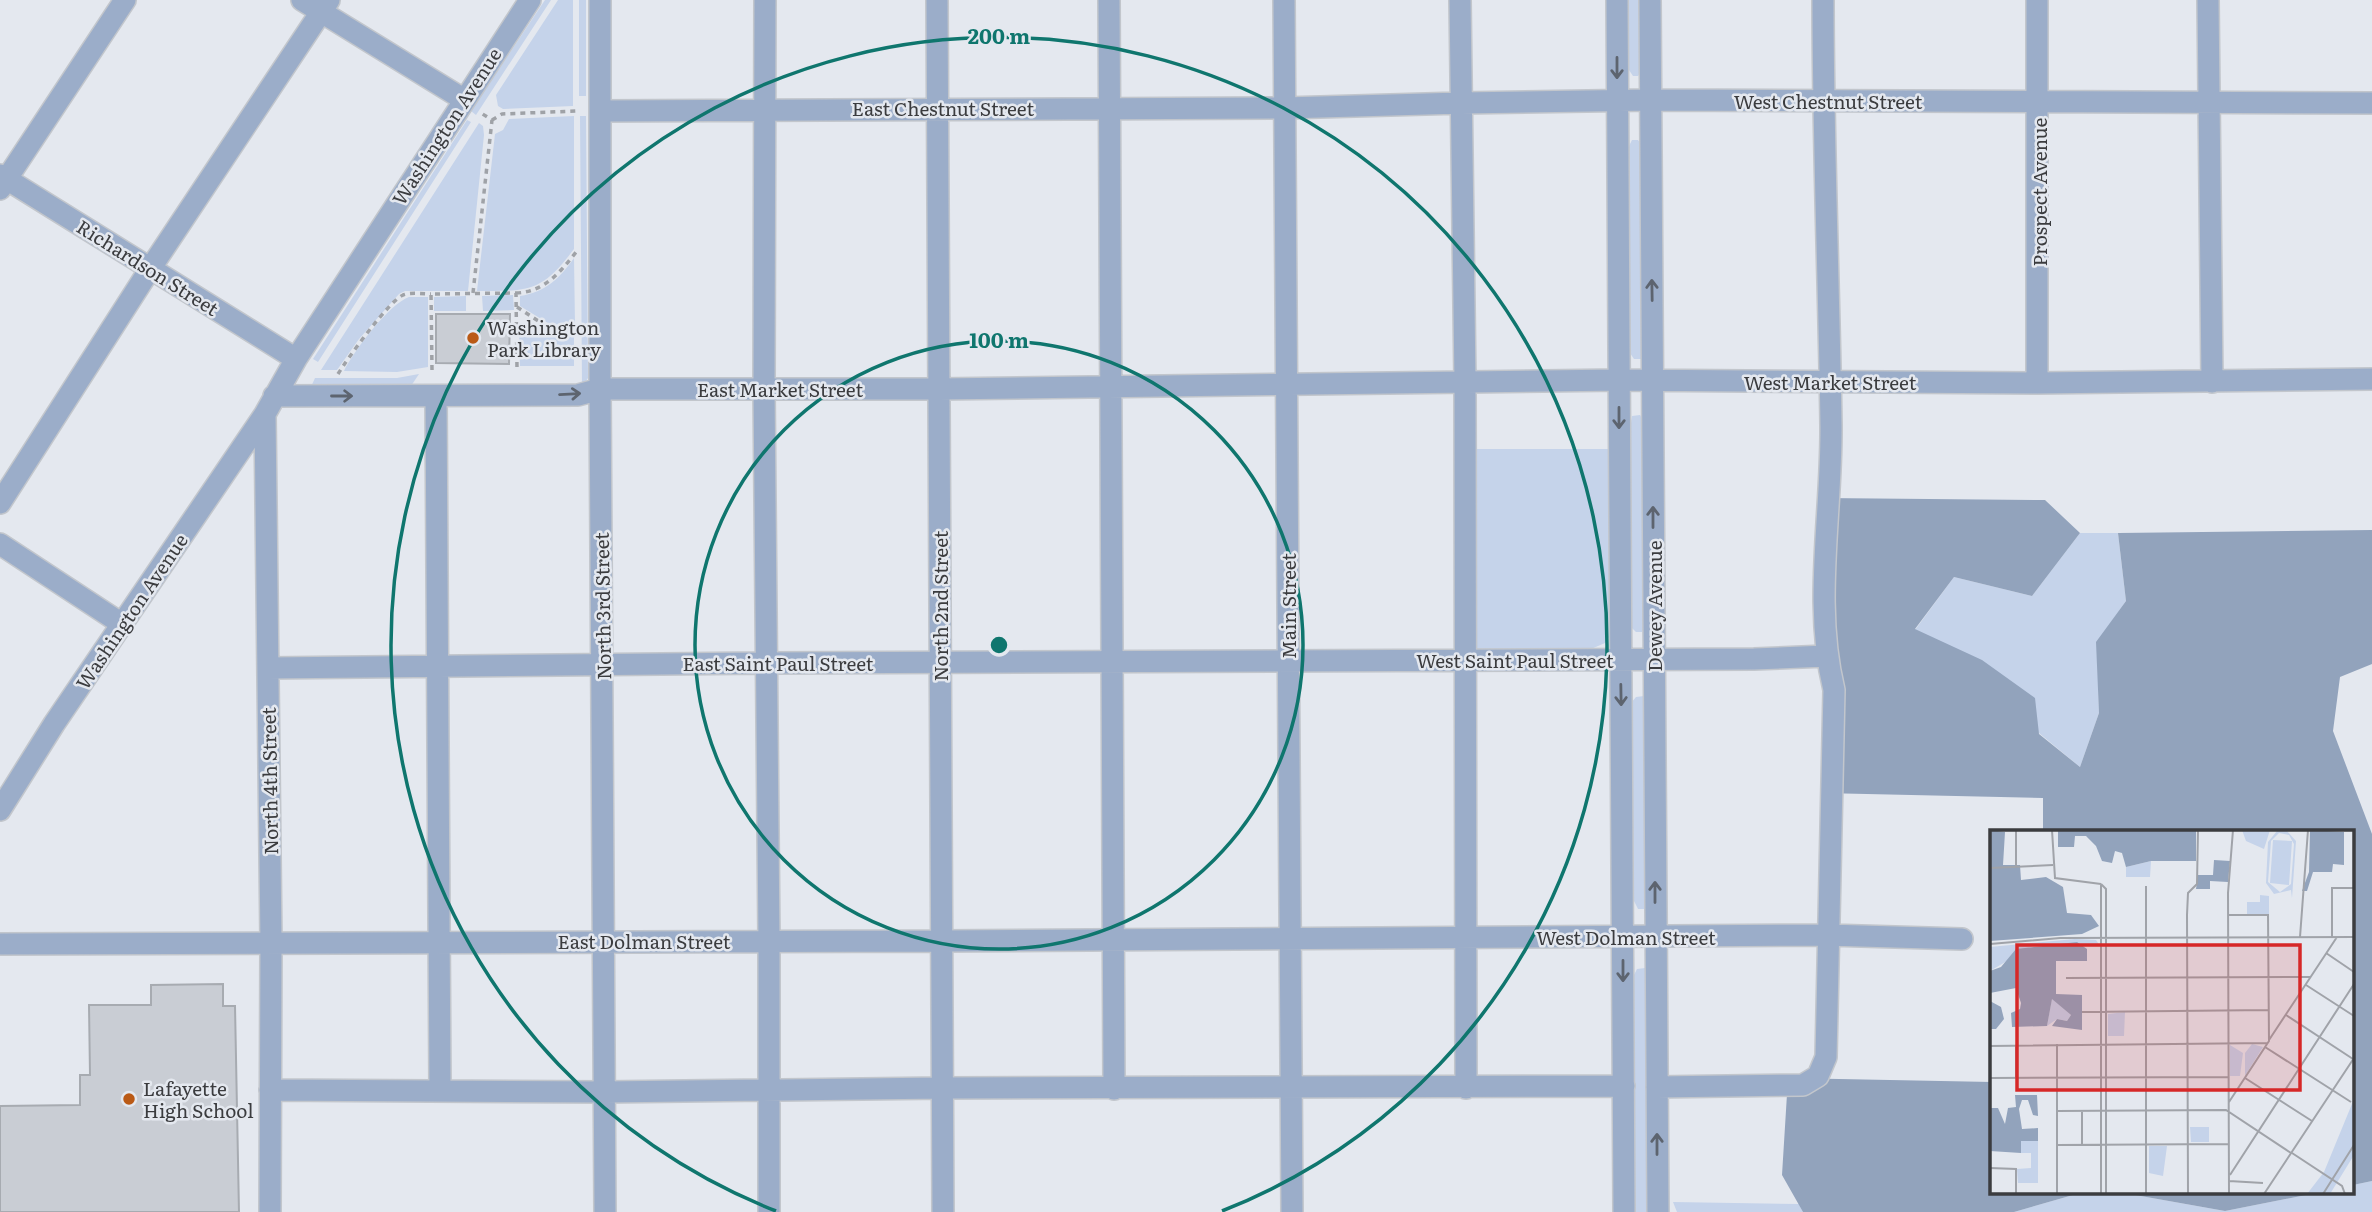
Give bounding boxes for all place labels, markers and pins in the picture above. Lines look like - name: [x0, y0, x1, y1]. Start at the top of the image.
- place label: Washington Park Library: [487, 313, 601, 363]
- marker: Washington Park Library: [465, 330, 481, 346]
- centre of rings: [987, 633, 1011, 657]
- place label: Lafayette High School: [143, 1074, 254, 1124]
- marker: Lafayette High School: [121, 1091, 137, 1107]

